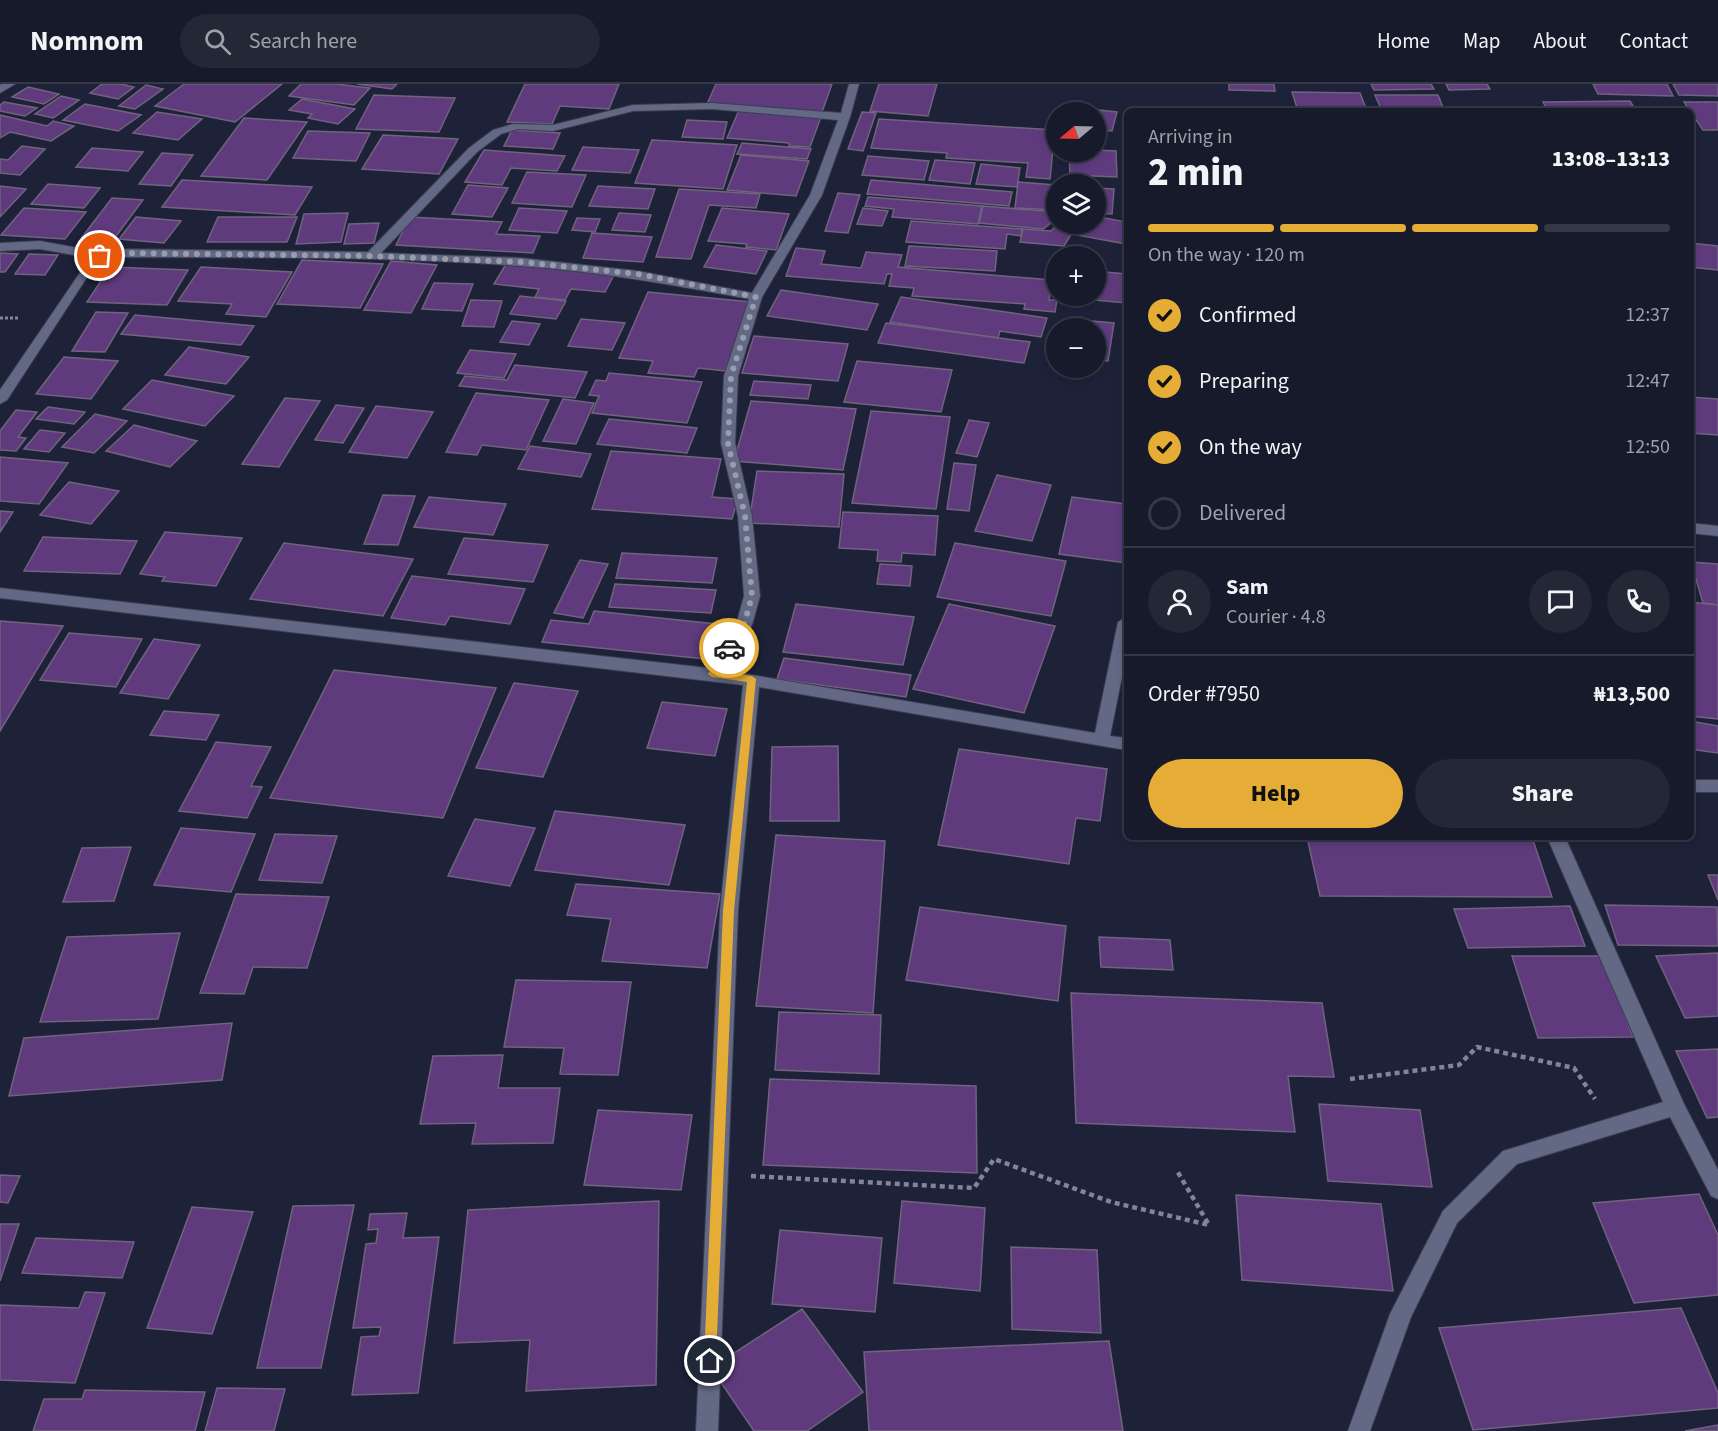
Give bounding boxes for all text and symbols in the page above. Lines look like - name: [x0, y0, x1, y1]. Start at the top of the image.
- search box: [180, 14, 600, 68]
- text: Nomnom: [30, 21, 144, 61]
- icon: search: [201, 25, 234, 58]
- text: Search here: [249, 25, 357, 57]
- text: Home: [1377, 26, 1430, 56]
- text: Map: [1463, 26, 1501, 56]
- text: About: [1534, 26, 1586, 56]
- text: Contact: [1619, 26, 1688, 56]
- north arrow: [1046, 102, 1106, 162]
- map controls: [1046, 102, 1106, 378]
- text: Arriving in: [1148, 123, 1233, 151]
- text: 13:08–13:13: [1552, 143, 1670, 175]
- text: 2 min: [1148, 145, 1244, 201]
- button: layers: [1046, 174, 1106, 234]
- pin: [74, 230, 125, 281]
- icon: bag: [83, 239, 116, 272]
- text: On the way · 120 m: [1148, 241, 1305, 269]
- button: +: [1046, 246, 1106, 306]
- icon: check: [1148, 299, 1181, 332]
- text: Confirmed: [1199, 299, 1296, 331]
- text: 12:37: [1625, 301, 1670, 329]
- button: −: [1046, 318, 1106, 378]
- icon: check: [1148, 365, 1181, 398]
- text: Preparing: [1199, 365, 1289, 397]
- text: 12:47: [1625, 367, 1670, 395]
- icon: check: [1148, 431, 1181, 464]
- text: On the way: [1199, 431, 1302, 463]
- text: 12:50: [1625, 433, 1670, 461]
- text: Delivered: [1199, 497, 1286, 529]
- button: person: [1148, 570, 1211, 633]
- button: chat: [1529, 570, 1592, 633]
- button: phone: [1607, 570, 1670, 633]
- text: Sam: [1226, 571, 1269, 603]
- text: Courier · 4.8: [1226, 603, 1326, 631]
- courier: [699, 618, 759, 678]
- icon: car: [713, 632, 746, 665]
- text: Order #7950: [1148, 678, 1260, 710]
- text: ₦13,500: [1594, 678, 1670, 710]
- button: Help: [1148, 759, 1403, 828]
- button: Share: [1415, 759, 1670, 828]
- pin: [684, 1335, 735, 1386]
- icon: home: [693, 1344, 726, 1377]

